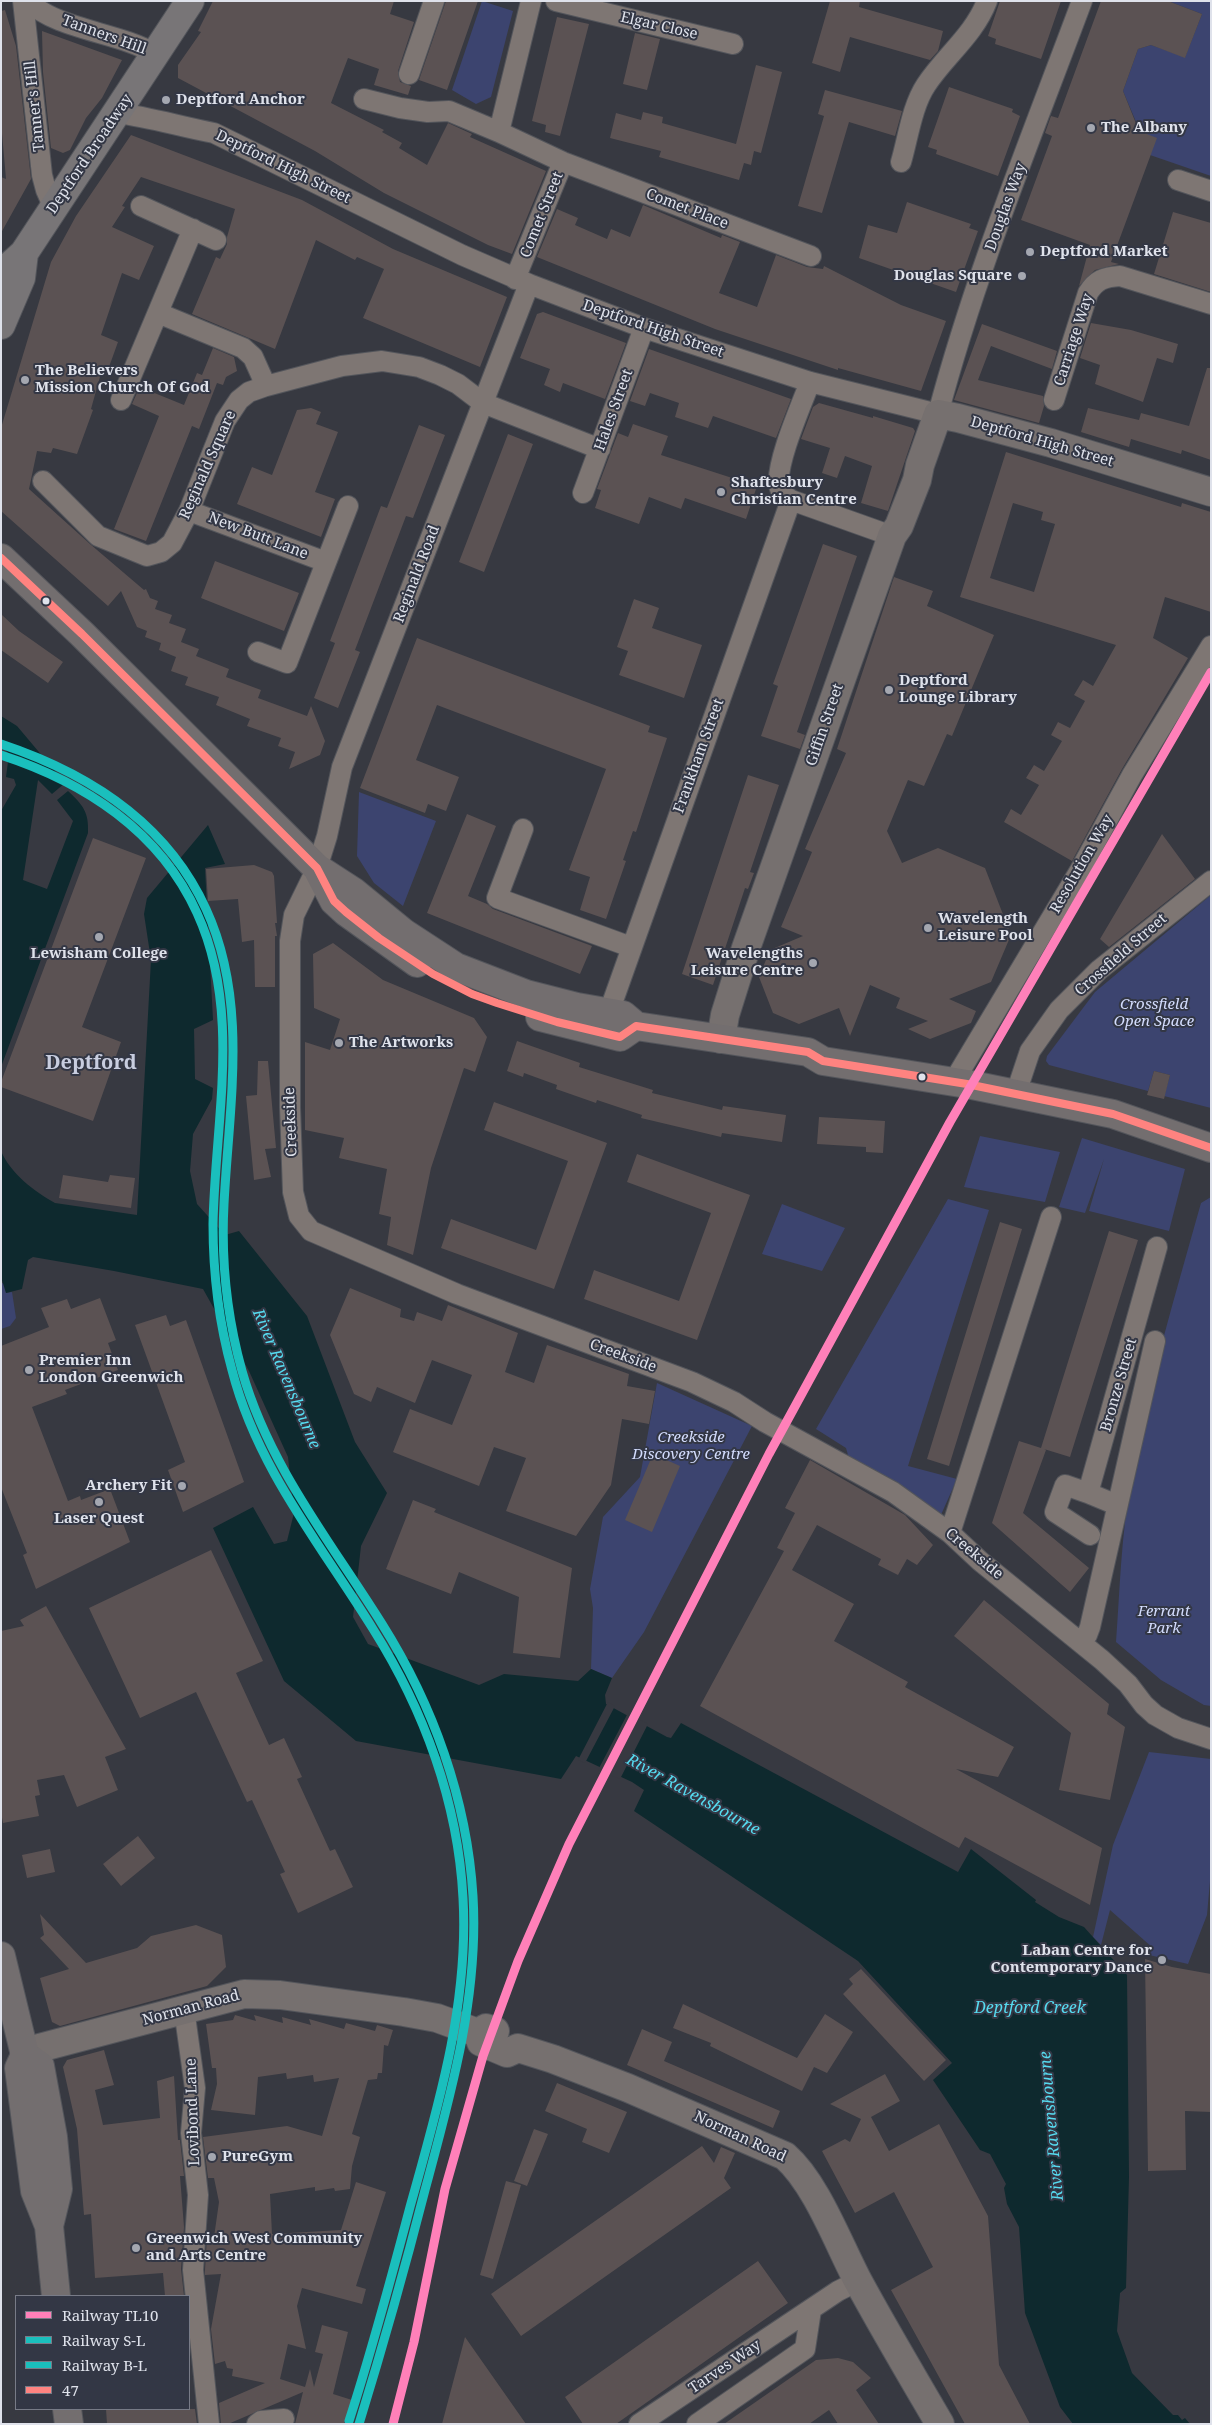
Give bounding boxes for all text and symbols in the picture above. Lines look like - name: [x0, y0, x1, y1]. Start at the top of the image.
- street label: Elgar Close: [619, 8, 699, 44]
- street label: Tanners Hill: [59, 11, 149, 59]
- street label: Tanner's Hill: [21, 60, 49, 152]
- street label: Deptford Broadway: [43, 91, 137, 217]
- place label: Deptford Anchor: [176, 91, 305, 109]
- marker: Deptford Anchor: [160, 94, 172, 106]
- place label: The Albany: [1101, 119, 1187, 137]
- marker: The Albany: [1085, 122, 1097, 134]
- street label: Deptford High Street: [213, 127, 353, 207]
- street label: Douglas Way: [982, 161, 1030, 253]
- street label: Comet Street: [517, 169, 567, 261]
- street label: Comet Place: [643, 185, 731, 233]
- place label: Deptford Market: [1040, 243, 1168, 261]
- marker: Deptford Market: [1024, 246, 1036, 258]
- place label: Douglas Square: [894, 267, 1012, 285]
- marker: Douglas Square: [1016, 270, 1028, 282]
- street label: Carriage Way: [1051, 291, 1097, 389]
- street label: Deptford High Street: [580, 296, 726, 362]
- place label: The Believers Mission Church Of God: [35, 362, 209, 397]
- street label: Hales Street: [591, 367, 637, 453]
- marker: The Believers Mission Church Of God: [19, 374, 31, 386]
- street label: Reginald Square: [176, 408, 240, 522]
- street label: Deptford High Street: [968, 413, 1116, 471]
- place label: Shaftesbury Christian Centre: [731, 474, 857, 509]
- marker: Shaftesbury Christian Centre: [715, 486, 727, 498]
- street label: New Butt Lane: [205, 509, 311, 563]
- street label: Reginald Road: [390, 523, 444, 625]
- unlabelled marker: [41, 596, 51, 606]
- place label: Deptford Lounge Library: [899, 672, 1017, 707]
- street label: Giffin Street: [802, 681, 848, 769]
- marker: Deptford Lounge Library: [883, 684, 895, 696]
- street label: Frankham Street: [670, 696, 728, 816]
- street label: Resolution Way: [1046, 811, 1118, 917]
- place label: Wavelength Leisure Pool: [938, 910, 1032, 945]
- street label: Crossfield Street: [1071, 910, 1171, 1000]
- marker: Wavelength Leisure Pool: [922, 922, 934, 934]
- marker: Lewisham College: [93, 931, 105, 943]
- place label: Lewisham College: [31, 945, 167, 963]
- place label: Wavelengths Leisure Centre: [691, 945, 803, 980]
- marker: Wavelengths Leisure Centre: [807, 957, 819, 969]
- park label: Crossfield Open Space: [1114, 996, 1194, 1031]
- place label: The Artworks: [349, 1034, 453, 1052]
- marker: The Artworks: [333, 1037, 345, 1049]
- district label: Deptford: [45, 1051, 137, 1075]
- unlabelled marker: [917, 1072, 927, 1082]
- street label: Creekside: [281, 1087, 301, 1157]
- water label: River Ravensbourne: [248, 1306, 324, 1452]
- street label: Creekside: [587, 1336, 659, 1376]
- street label: Bronze Street: [1097, 1336, 1141, 1434]
- place label: Premier Inn London Greenwich: [39, 1352, 183, 1387]
- marker: Premier Inn London Greenwich: [23, 1364, 35, 1376]
- park label: Creekside Discovery Centre: [632, 1429, 750, 1464]
- place label: Archery Fit: [85, 1477, 172, 1495]
- marker: Archery Fit: [176, 1480, 188, 1492]
- marker: Laser Quest: [93, 1496, 105, 1508]
- place label: Laser Quest: [54, 1510, 144, 1528]
- street label: Creekside: [941, 1525, 1007, 1583]
- park label: Ferrant Park: [1138, 1603, 1190, 1638]
- water label: River Ravensbourne: [623, 1750, 763, 1840]
- place label: Laban Centre for Contemporary Dance: [990, 1942, 1152, 1977]
- marker: Laban Centre for Contemporary Dance: [1156, 1954, 1168, 1966]
- street label: Norman Road: [141, 1986, 241, 2030]
- water label: Deptford Creek: [974, 1998, 1086, 2018]
- water label: River Ravensbourne: [1036, 2051, 1068, 2201]
- street label: Lovibond Lane: [182, 2058, 204, 2166]
- street label: Norman Road: [691, 2108, 789, 2166]
- place label: PureGym: [222, 2148, 293, 2166]
- marker: PureGym: [206, 2151, 218, 2163]
- place label: Greenwich West Community and Arts Centre: [146, 2230, 362, 2265]
- marker: Greenwich West Community and Arts Centre: [130, 2242, 142, 2254]
- legend: [15, 2295, 190, 2410]
- text: Railway TL10: [62, 2305, 159, 2325]
- text: Railway S-L: [62, 2330, 145, 2350]
- street label: Tarves Way: [686, 2336, 764, 2398]
- text: Railway B-L: [62, 2355, 147, 2375]
- text: 47: [62, 2380, 79, 2400]

